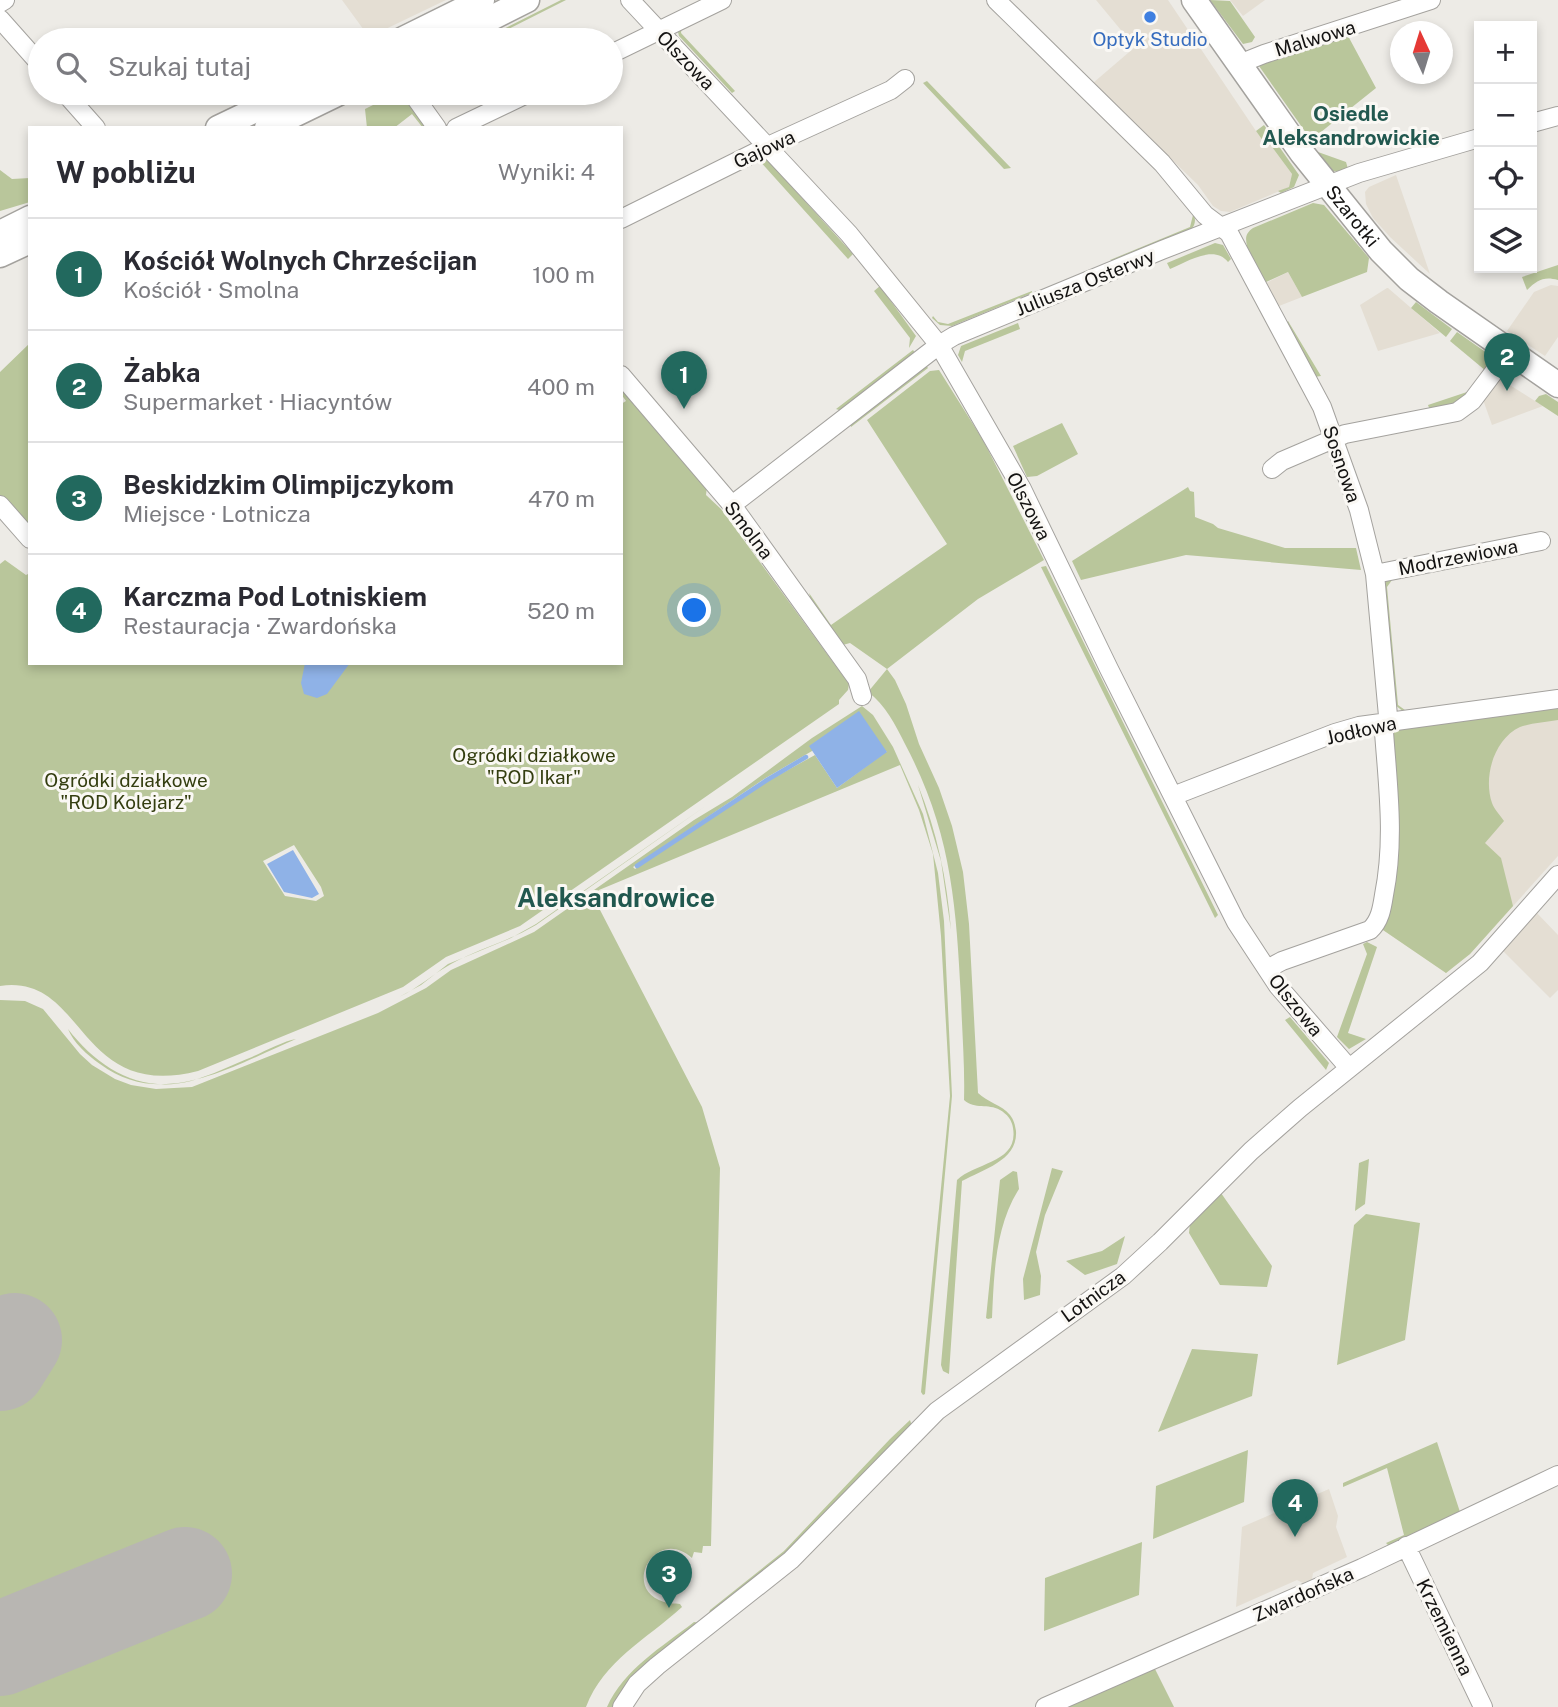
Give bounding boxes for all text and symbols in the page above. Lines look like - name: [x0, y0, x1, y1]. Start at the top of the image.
- marker: Optyk Studio: [1142, 9, 1158, 25]
- street label: Malwowa: [1272, 15, 1358, 61]
- north arrow: [1390, 21, 1453, 84]
- map controls: [1474, 21, 1537, 273]
- button: +: [1474, 21, 1537, 84]
- street label: Olszowa: [653, 26, 719, 94]
- search box: [28, 28, 623, 105]
- place label: Optyk Studio: [1092, 28, 1208, 50]
- icon: search: [52, 48, 90, 86]
- text: Szukaj tutaj: [108, 51, 251, 82]
- button: −: [1474, 84, 1537, 147]
- district label: Osiedle Aleksandrowickie: [1262, 101, 1440, 150]
- street label: Gajowa: [730, 125, 798, 173]
- button: locate: [1474, 147, 1537, 210]
- text: W pobliżu: [56, 154, 196, 190]
- text: Wyniki: 4: [498, 158, 595, 185]
- street label: Szarotki: [1321, 181, 1384, 251]
- button: layers: [1474, 210, 1537, 273]
- street label: Juliusza Osterwy: [1012, 244, 1158, 320]
- text: Kościół Wolnych Chrześcijan: [123, 245, 477, 276]
- text: 1: [74, 261, 84, 288]
- text: 100 m: [532, 261, 595, 288]
- text: Kościół · Smolna: [123, 276, 299, 303]
- pin: 2: [1484, 333, 1530, 391]
- pin: 1: [661, 351, 707, 409]
- text: Żabka: [123, 357, 201, 388]
- text: 2: [72, 373, 86, 400]
- text: 400 m: [527, 373, 595, 400]
- text: Supermarket · Hiacyntów: [123, 388, 392, 415]
- street label: Sosnowa: [1319, 423, 1365, 505]
- street label: Olszowa: [1002, 468, 1056, 544]
- text: Beskidzkim Olimpijczykom: [123, 469, 454, 500]
- text: 3: [71, 485, 87, 512]
- text: 470 m: [528, 485, 595, 512]
- street label: Smolna: [720, 497, 778, 563]
- text: Miejsce · Lotnicza: [123, 500, 311, 527]
- street label: Modrzewiowa: [1396, 535, 1520, 579]
- text: Karczma Pod Lotniskiem: [123, 581, 427, 612]
- your location: [677, 593, 711, 627]
- text: 4: [71, 597, 87, 624]
- text: 520 m: [527, 597, 595, 624]
- text: Restauracja · Zwardońska: [123, 612, 397, 639]
- street label: Jodłowa: [1324, 711, 1398, 749]
- park label: Ogródki działkowe "ROD Ikar": [452, 744, 616, 788]
- park label: Ogródki działkowe "ROD Kolejarz": [44, 769, 208, 813]
- district label: Aleksandrowice: [517, 882, 715, 913]
- street label: Olszowa: [1264, 969, 1328, 1041]
- street label: Lotnicza: [1057, 1265, 1129, 1327]
- pin: 4: [1272, 1479, 1318, 1537]
- pin: 3: [646, 1550, 692, 1608]
- street label: Zwardońska: [1249, 1562, 1357, 1626]
- street label: Krzemienna: [1412, 1575, 1478, 1679]

